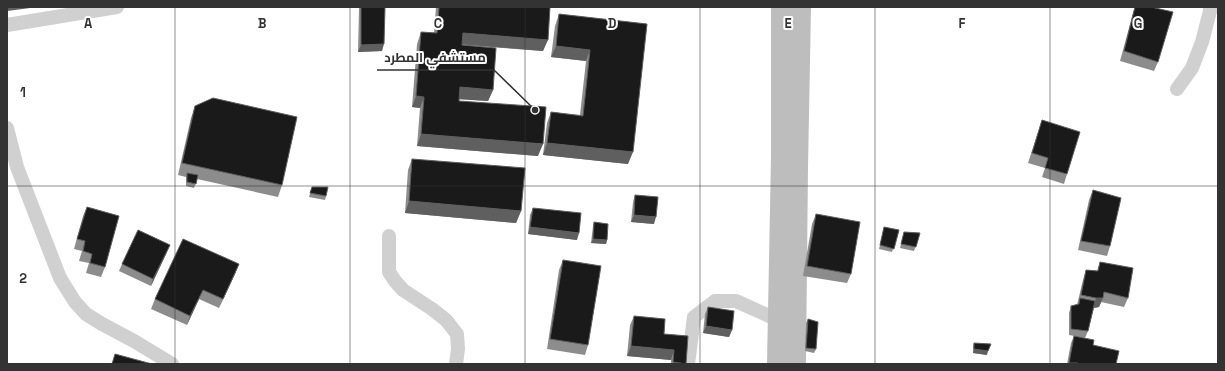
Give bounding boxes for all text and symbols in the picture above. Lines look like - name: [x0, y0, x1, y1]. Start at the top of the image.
- text: A: [84, 15, 93, 32]
- text: B: [258, 15, 267, 32]
- text: C: [434, 15, 442, 32]
- text: D: [608, 15, 617, 32]
- text: E: [784, 15, 792, 32]
- text: F: [959, 15, 966, 32]
- text: G: [1134, 15, 1142, 32]
- callout: مستشفي المطرد: [377, 45, 494, 70]
- text: مستشفي المطرد: [384, 49, 486, 69]
- text: 1: [20, 84, 26, 101]
- text: 2: [19, 270, 27, 287]

